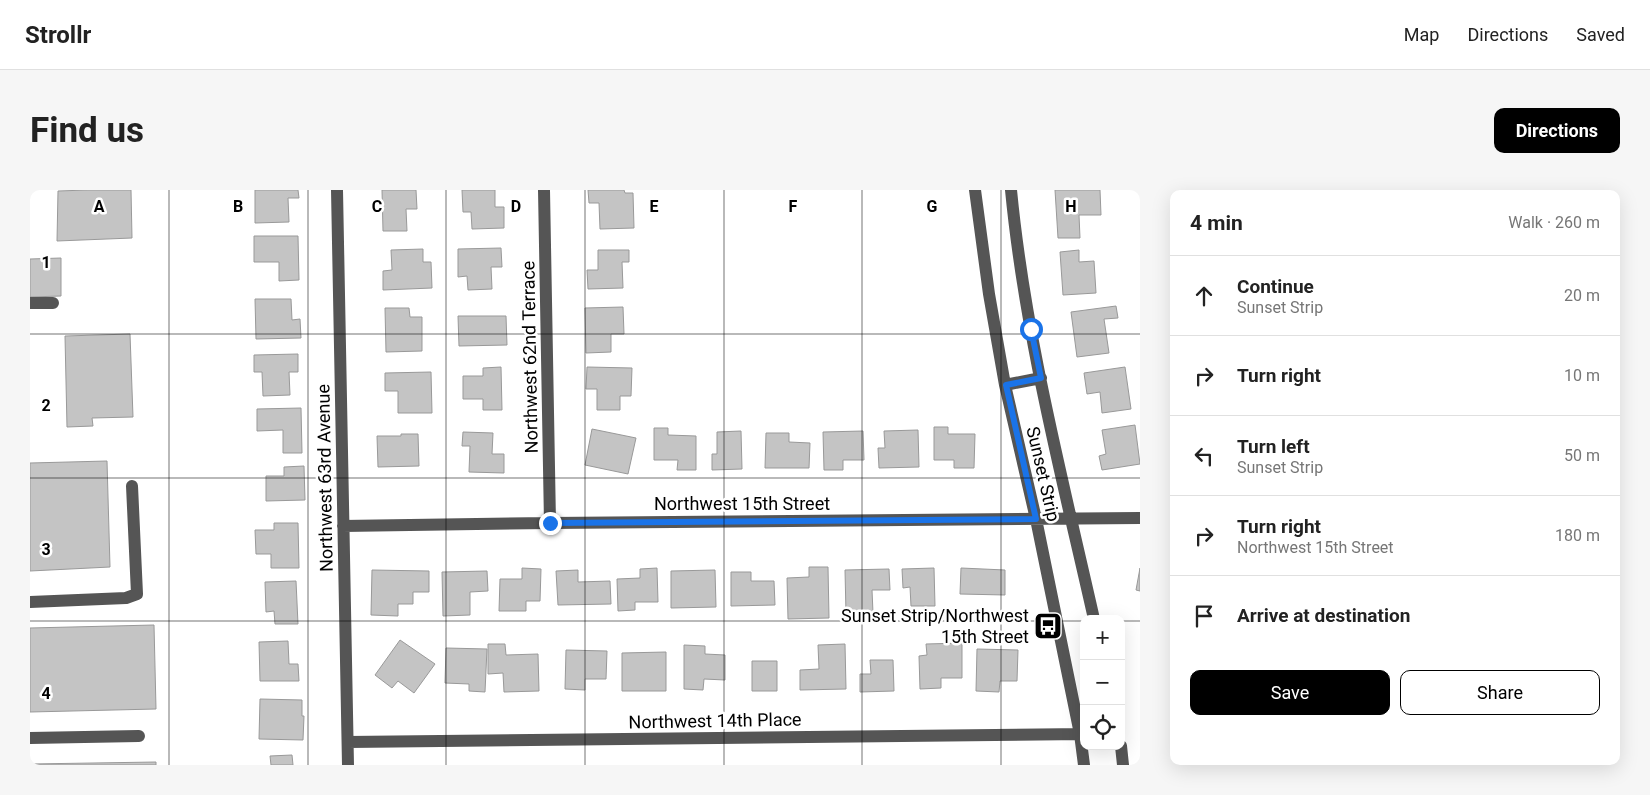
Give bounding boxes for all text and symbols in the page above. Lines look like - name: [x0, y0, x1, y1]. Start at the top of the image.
- text: Strollr: [25, 21, 91, 49]
- text: Map: [1404, 24, 1439, 45]
- text: Directions: [1467, 24, 1548, 45]
- text: Saved: [1576, 24, 1625, 45]
- button: Directions: [1494, 108, 1620, 153]
- text: Find us: [30, 110, 144, 151]
- text: A: [94, 197, 105, 216]
- text: B: [233, 197, 243, 216]
- text: C: [372, 197, 382, 216]
- text: D: [511, 197, 521, 216]
- text: E: [650, 197, 659, 216]
- text: F: [789, 197, 798, 216]
- text: G: [927, 197, 938, 216]
- text: H: [1065, 197, 1077, 216]
- text: 4 min: [1190, 211, 1243, 235]
- text: Walk · 260 m: [1508, 213, 1600, 232]
- text: 1: [41, 253, 51, 272]
- street label: Northwest 62nd Terrace: [517, 261, 542, 453]
- text: Continue: [1237, 275, 1314, 298]
- icon: ahead: [1190, 282, 1218, 310]
- text: 20 m: [1564, 286, 1600, 305]
- text: Sunset Strip: [1237, 298, 1323, 317]
- route start: [1020, 318, 1043, 341]
- icon: right: [1190, 362, 1218, 390]
- text: Turn right: [1237, 364, 1321, 387]
- text: 10 m: [1564, 366, 1600, 385]
- street label: Northwest 63rd Avenue: [312, 384, 337, 572]
- text: 2: [41, 396, 51, 415]
- street label: Sunset Strip: [1022, 424, 1065, 523]
- text: Turn left: [1237, 435, 1310, 458]
- icon: left: [1190, 442, 1218, 470]
- text: 50 m: [1564, 446, 1600, 465]
- text: Sunset Strip: [1237, 458, 1323, 477]
- street label: Northwest 15th Street: [654, 493, 830, 514]
- route end: [539, 512, 562, 535]
- text: Turn right: [1237, 515, 1321, 538]
- icon: right: [1190, 522, 1218, 550]
- text: 180 m: [1555, 526, 1600, 545]
- text: Northwest 15th Street: [1237, 538, 1394, 557]
- text: 3: [41, 540, 51, 559]
- icon: arrive: [1190, 602, 1218, 630]
- text: Arrive at destination: [1237, 604, 1410, 627]
- place label: Sunset Strip/Northwest 15th Street: [841, 605, 1029, 647]
- bus stop icon: Sunset Strip/Northwest 15th Street: [1033, 611, 1063, 641]
- map controls: [1080, 615, 1125, 750]
- button: +: [1080, 615, 1125, 660]
- button: −: [1080, 660, 1125, 705]
- button: Save: [1190, 670, 1390, 715]
- button: Share: [1400, 670, 1600, 715]
- text: 4: [41, 684, 51, 703]
- button: locate: [1080, 705, 1125, 750]
- street label: Northwest 14th Place: [628, 708, 802, 733]

